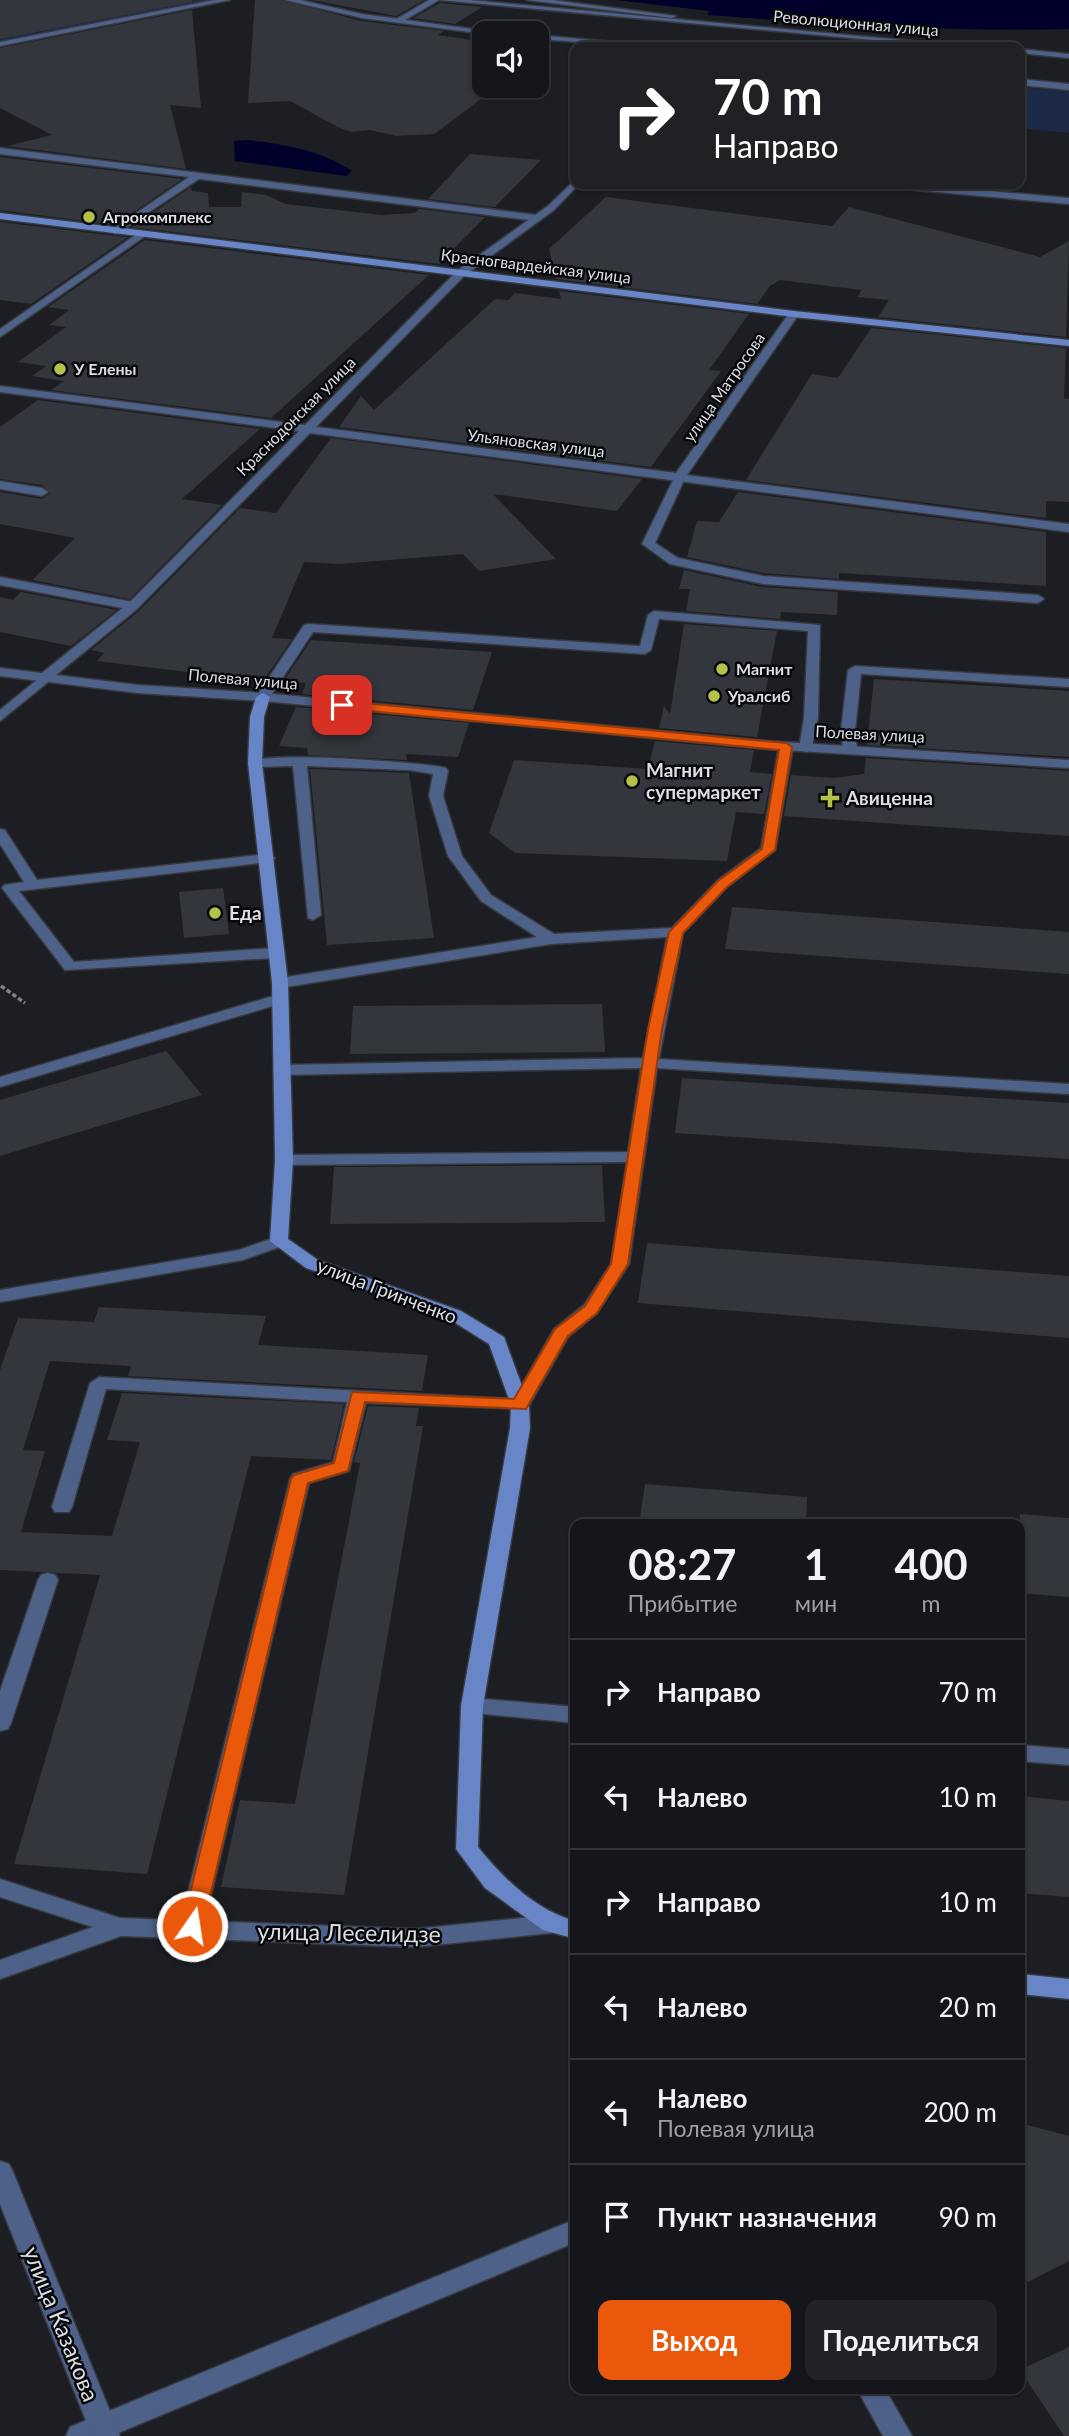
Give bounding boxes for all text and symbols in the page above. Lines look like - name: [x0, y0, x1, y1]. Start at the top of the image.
- street label: Революционная улица: [773, 6, 940, 39]
- map controls: [472, 21, 549, 98]
- button: sound: [472, 21, 549, 98]
- text: 70 m: [713, 67, 823, 125]
- icon: right: [598, 70, 689, 161]
- text: Направо: [713, 126, 839, 165]
- place label: Агрокомплекс: [102, 207, 212, 226]
- marker: Агрокомплекс: [81, 209, 97, 225]
- street label: Красногвардейская улица: [440, 244, 632, 287]
- street label: улица Матросова: [679, 329, 768, 445]
- street label: Краснодонская улица: [232, 352, 359, 479]
- place label: У Елены: [73, 359, 137, 378]
- marker: У Елены: [52, 361, 68, 377]
- street label: Ульяновская улица: [466, 425, 606, 460]
- place label: Магнит: [736, 659, 793, 678]
- marker: Магнит: [714, 661, 730, 677]
- street label: Полевая улица: [188, 664, 299, 693]
- pin: [312, 675, 372, 735]
- icon: arrive: [323, 686, 361, 724]
- place label: Уралсиб: [727, 686, 790, 705]
- marker: Уралсиб: [706, 688, 722, 704]
- street label: Полевая улица: [815, 721, 925, 746]
- place label: Магнит супермаркет: [646, 758, 761, 803]
- marker: Магнит супермаркет: [624, 773, 640, 789]
- place label: Авиценна: [845, 786, 933, 809]
- marker: Авиценна: [820, 788, 840, 808]
- place label: Еда: [229, 901, 262, 924]
- marker: Еда: [207, 905, 223, 921]
- street label: улица Гринченко: [314, 1253, 460, 1328]
- text: 08:27: [628, 1539, 736, 1589]
- text: 1: [804, 1539, 828, 1589]
- text: 400: [895, 1539, 968, 1589]
- text: Прибытие: [627, 1589, 737, 1617]
- text: мин: [795, 1589, 837, 1617]
- text: m: [922, 1589, 941, 1617]
- icon: right: [598, 1673, 636, 1711]
- text: Направо: [657, 1676, 761, 1708]
- text: 70 m: [939, 1676, 997, 1708]
- icon: left: [598, 1778, 636, 1816]
- text: Налево: [657, 1781, 747, 1813]
- text: 10 m: [939, 1781, 997, 1813]
- icon: right: [598, 1883, 636, 1921]
- text: Направо: [657, 1886, 761, 1918]
- text: 10 m: [939, 1886, 997, 1918]
- position arrow: [155, 1889, 229, 1963]
- street label: улица Леселидзе: [257, 1916, 441, 1948]
- icon: left: [598, 1988, 636, 2026]
- text: Налево: [657, 1991, 747, 2023]
- text: 20 m: [939, 1991, 997, 2023]
- text: Налево: [657, 2082, 747, 2114]
- icon: left: [598, 2093, 636, 2131]
- text: 200 m: [924, 2096, 997, 2128]
- text: Полевая улица: [657, 2114, 815, 2142]
- icon: arrive: [598, 2198, 636, 2236]
- text: Пункт назначения: [657, 2201, 877, 2233]
- text: 90 m: [939, 2201, 997, 2233]
- street label: улица Казакова: [18, 2242, 106, 2405]
- button: Выход: [598, 2300, 791, 2380]
- button: Поделиться: [805, 2300, 997, 2380]

